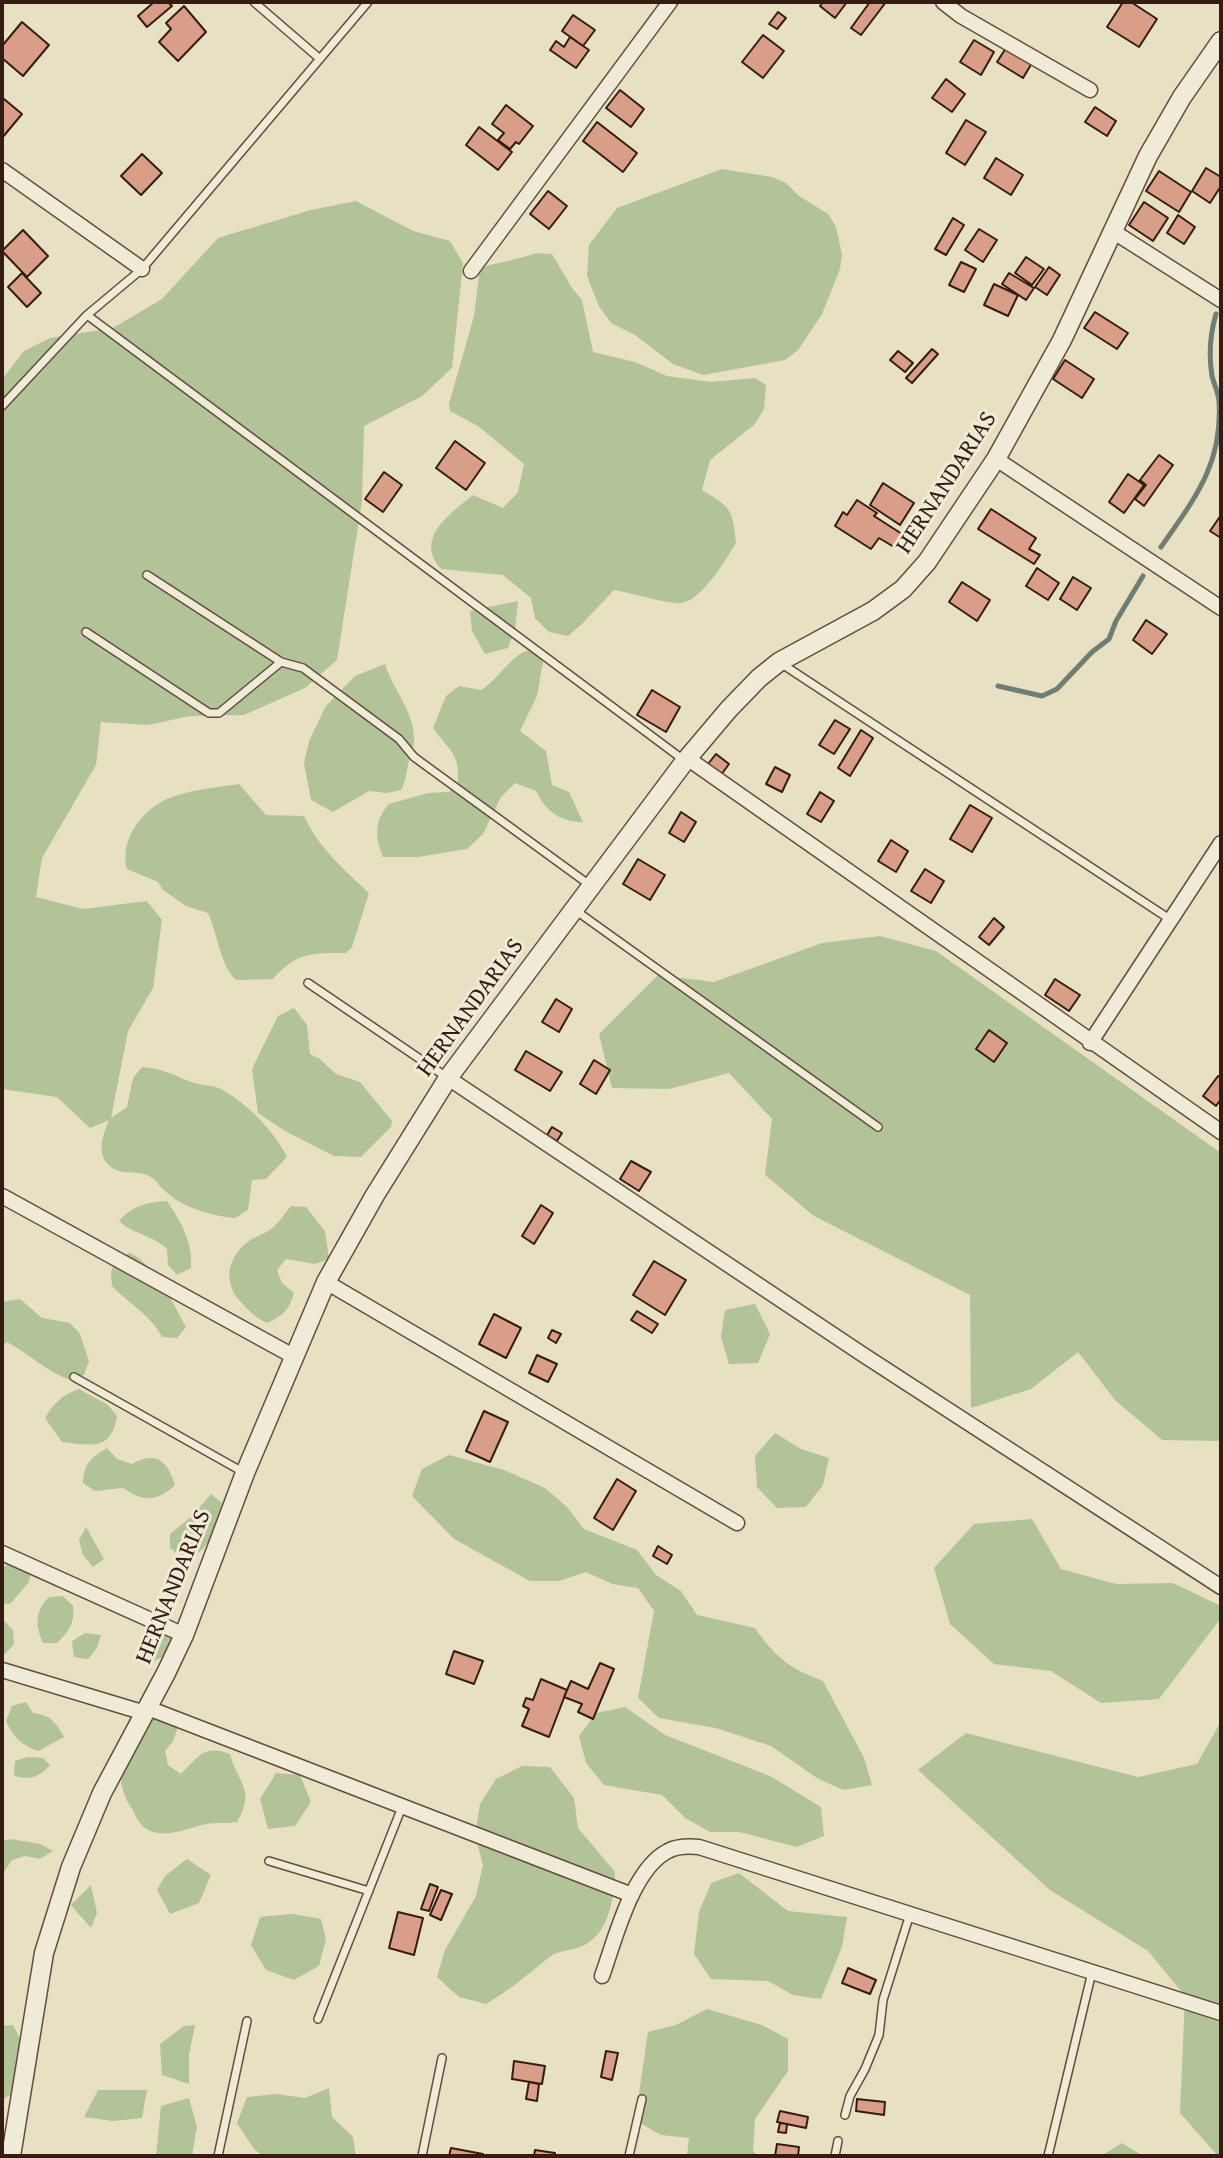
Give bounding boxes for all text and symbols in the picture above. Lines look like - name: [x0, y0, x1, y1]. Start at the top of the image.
- street label: HERNANDARIAS: [890, 406, 1004, 560]
- street label: HERNANDARIAS: [411, 933, 531, 1083]
- street label: HERNANDARIAS: [130, 1506, 218, 1668]

